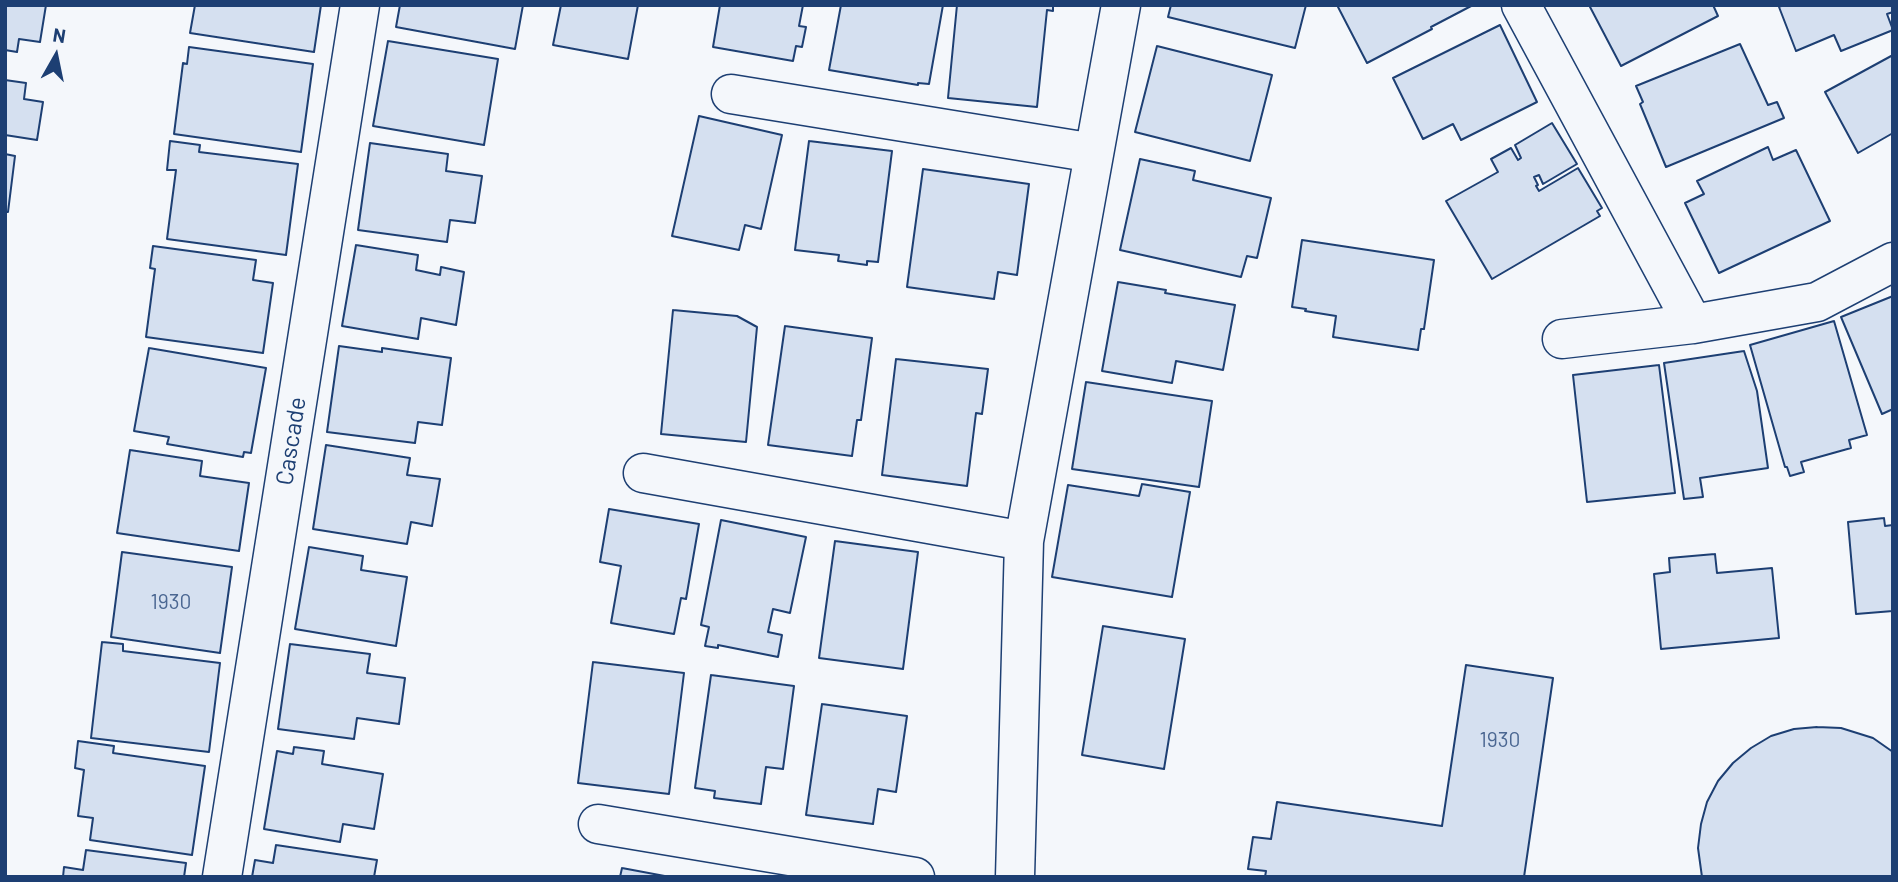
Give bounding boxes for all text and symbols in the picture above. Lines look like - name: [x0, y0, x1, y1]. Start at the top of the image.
- north arrow: [21, 21, 91, 91]
- text: N: [51, 22, 67, 47]
- street label: Cascade: [270, 395, 312, 487]
- house number: 1930: [151, 589, 191, 615]
- house number: 1930: [1480, 727, 1520, 753]

